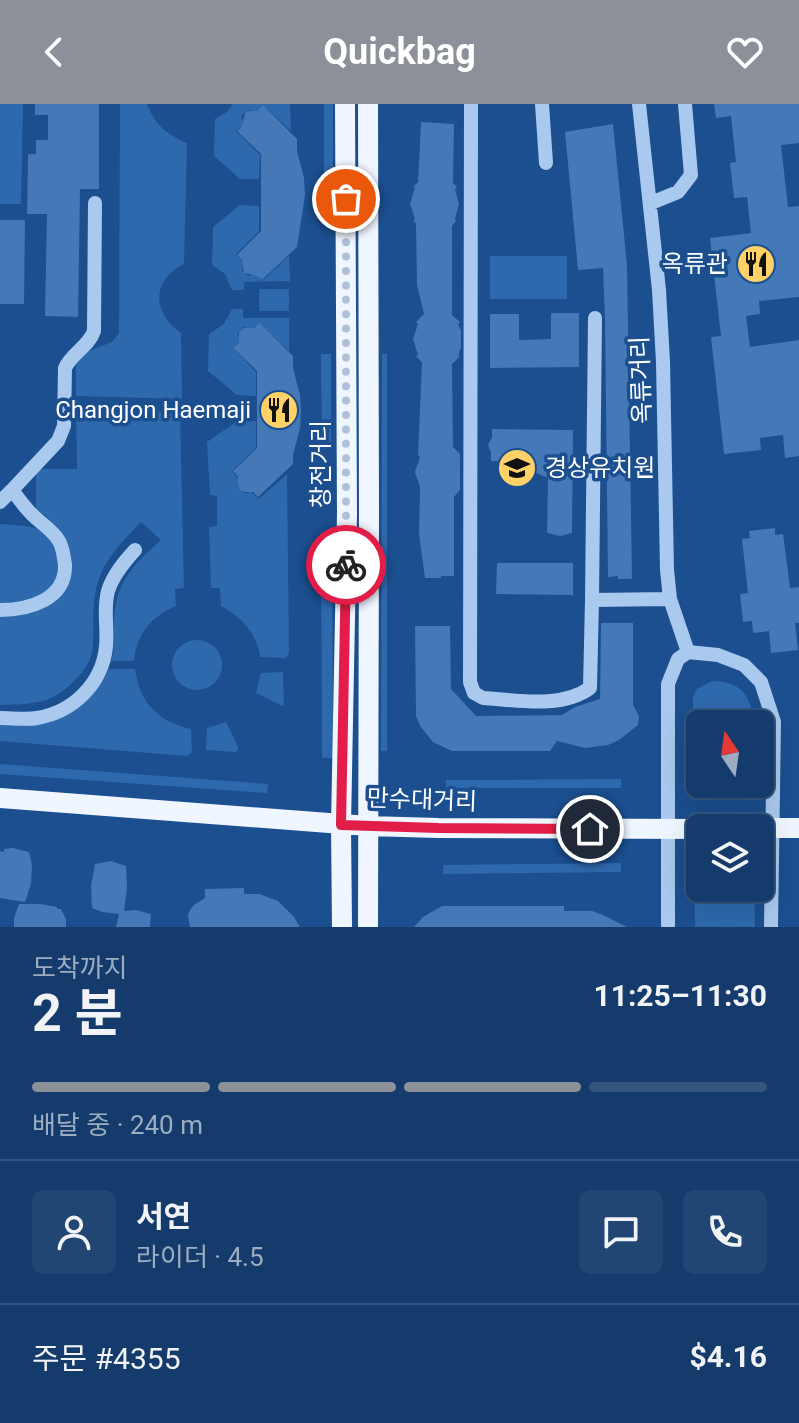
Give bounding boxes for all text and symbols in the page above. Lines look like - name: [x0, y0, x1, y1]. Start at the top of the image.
- icon: back: [32, 30, 76, 74]
- icon: heart: [723, 30, 767, 74]
- text: Quickbag: [323, 31, 476, 73]
- pin: [312, 165, 380, 233]
- icon: bag: [324, 177, 368, 221]
- restaurant icon: 옥류관: [735, 243, 777, 285]
- place label: 옥류관: [662, 250, 728, 278]
- street label: 옥류거리: [625, 335, 657, 425]
- restaurant icon: Changjon Haemaji: [258, 389, 300, 431]
- place label: Changjon Haemaji: [55, 396, 251, 424]
- street label: 창전거리: [307, 420, 335, 508]
- school or university icon: 경상유치원: [496, 447, 538, 489]
- place label: 경상유치원: [545, 454, 655, 482]
- courier: [306, 525, 386, 605]
- icon: bike: [324, 543, 368, 587]
- north arrow: [686, 710, 774, 798]
- map controls: [686, 710, 774, 902]
- street label: 만수대거리: [366, 784, 478, 816]
- pin: [556, 795, 624, 863]
- icon: home: [568, 807, 612, 851]
- button: layers: [686, 814, 774, 902]
- text: 도착까지: [32, 953, 128, 983]
- text: 11:25–11:30: [593, 978, 767, 1013]
- text: 2 분: [32, 983, 123, 1044]
- text: 배달 중 · 240 m: [32, 1110, 203, 1140]
- button: person: [32, 1190, 116, 1274]
- button: chat: [579, 1190, 663, 1274]
- button: phone: [683, 1190, 767, 1274]
- text: 서연: [136, 1199, 191, 1234]
- text: 라이더 · 4.5: [136, 1242, 264, 1272]
- text: $4.16: [689, 1339, 767, 1374]
- text: 주문 #4355: [32, 1341, 181, 1376]

